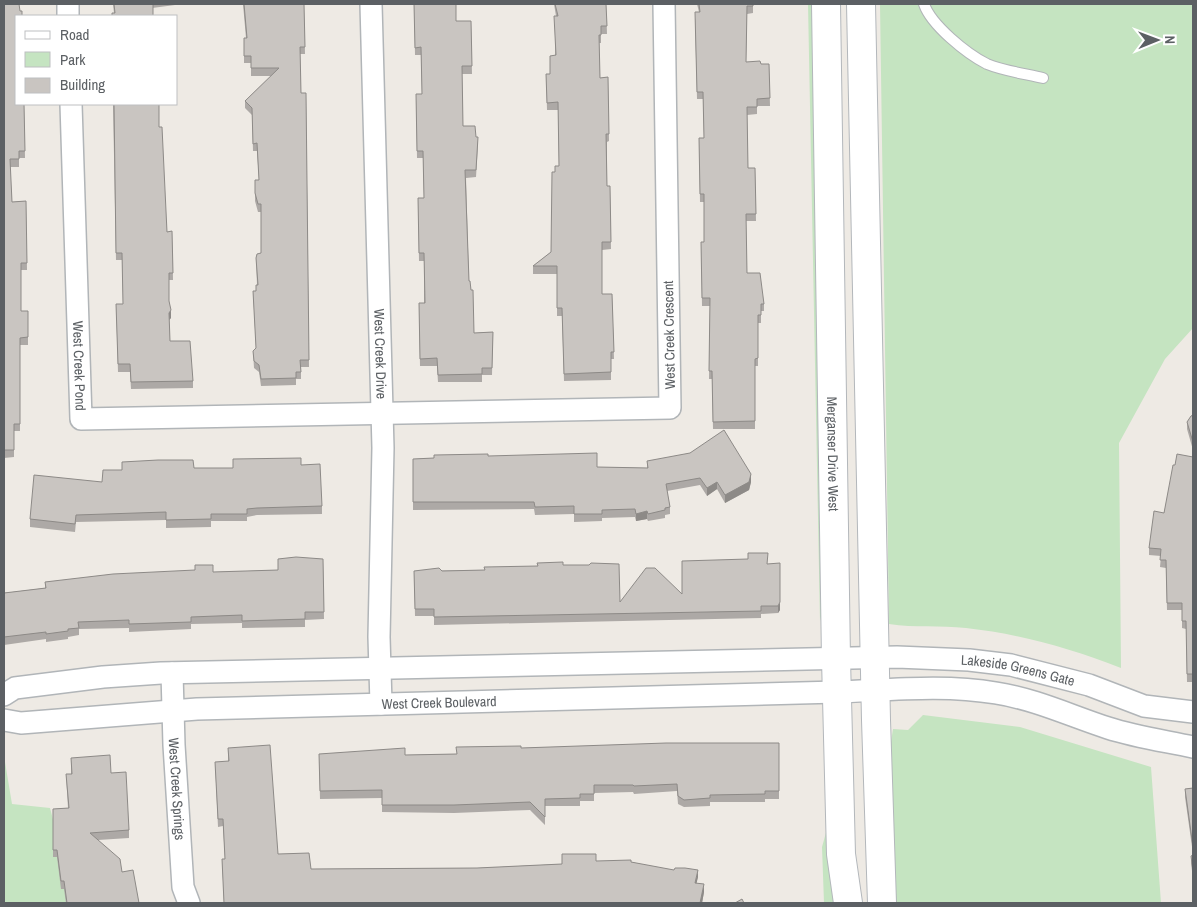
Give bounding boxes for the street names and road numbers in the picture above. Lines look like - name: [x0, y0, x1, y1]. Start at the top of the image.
- street label: West Creek Crescent: [659, 280, 679, 390]
- street label: West Creek Drive: [370, 308, 391, 399]
- street label: West Creek Pond: [69, 321, 90, 411]
- street label: Merganser Drive West: [823, 396, 843, 511]
- street label: Lakeside Greens Gate: [961, 651, 1077, 690]
- street label: West Creek Boulevard: [381, 692, 497, 713]
- street label: West Creek Springs: [165, 737, 189, 841]

